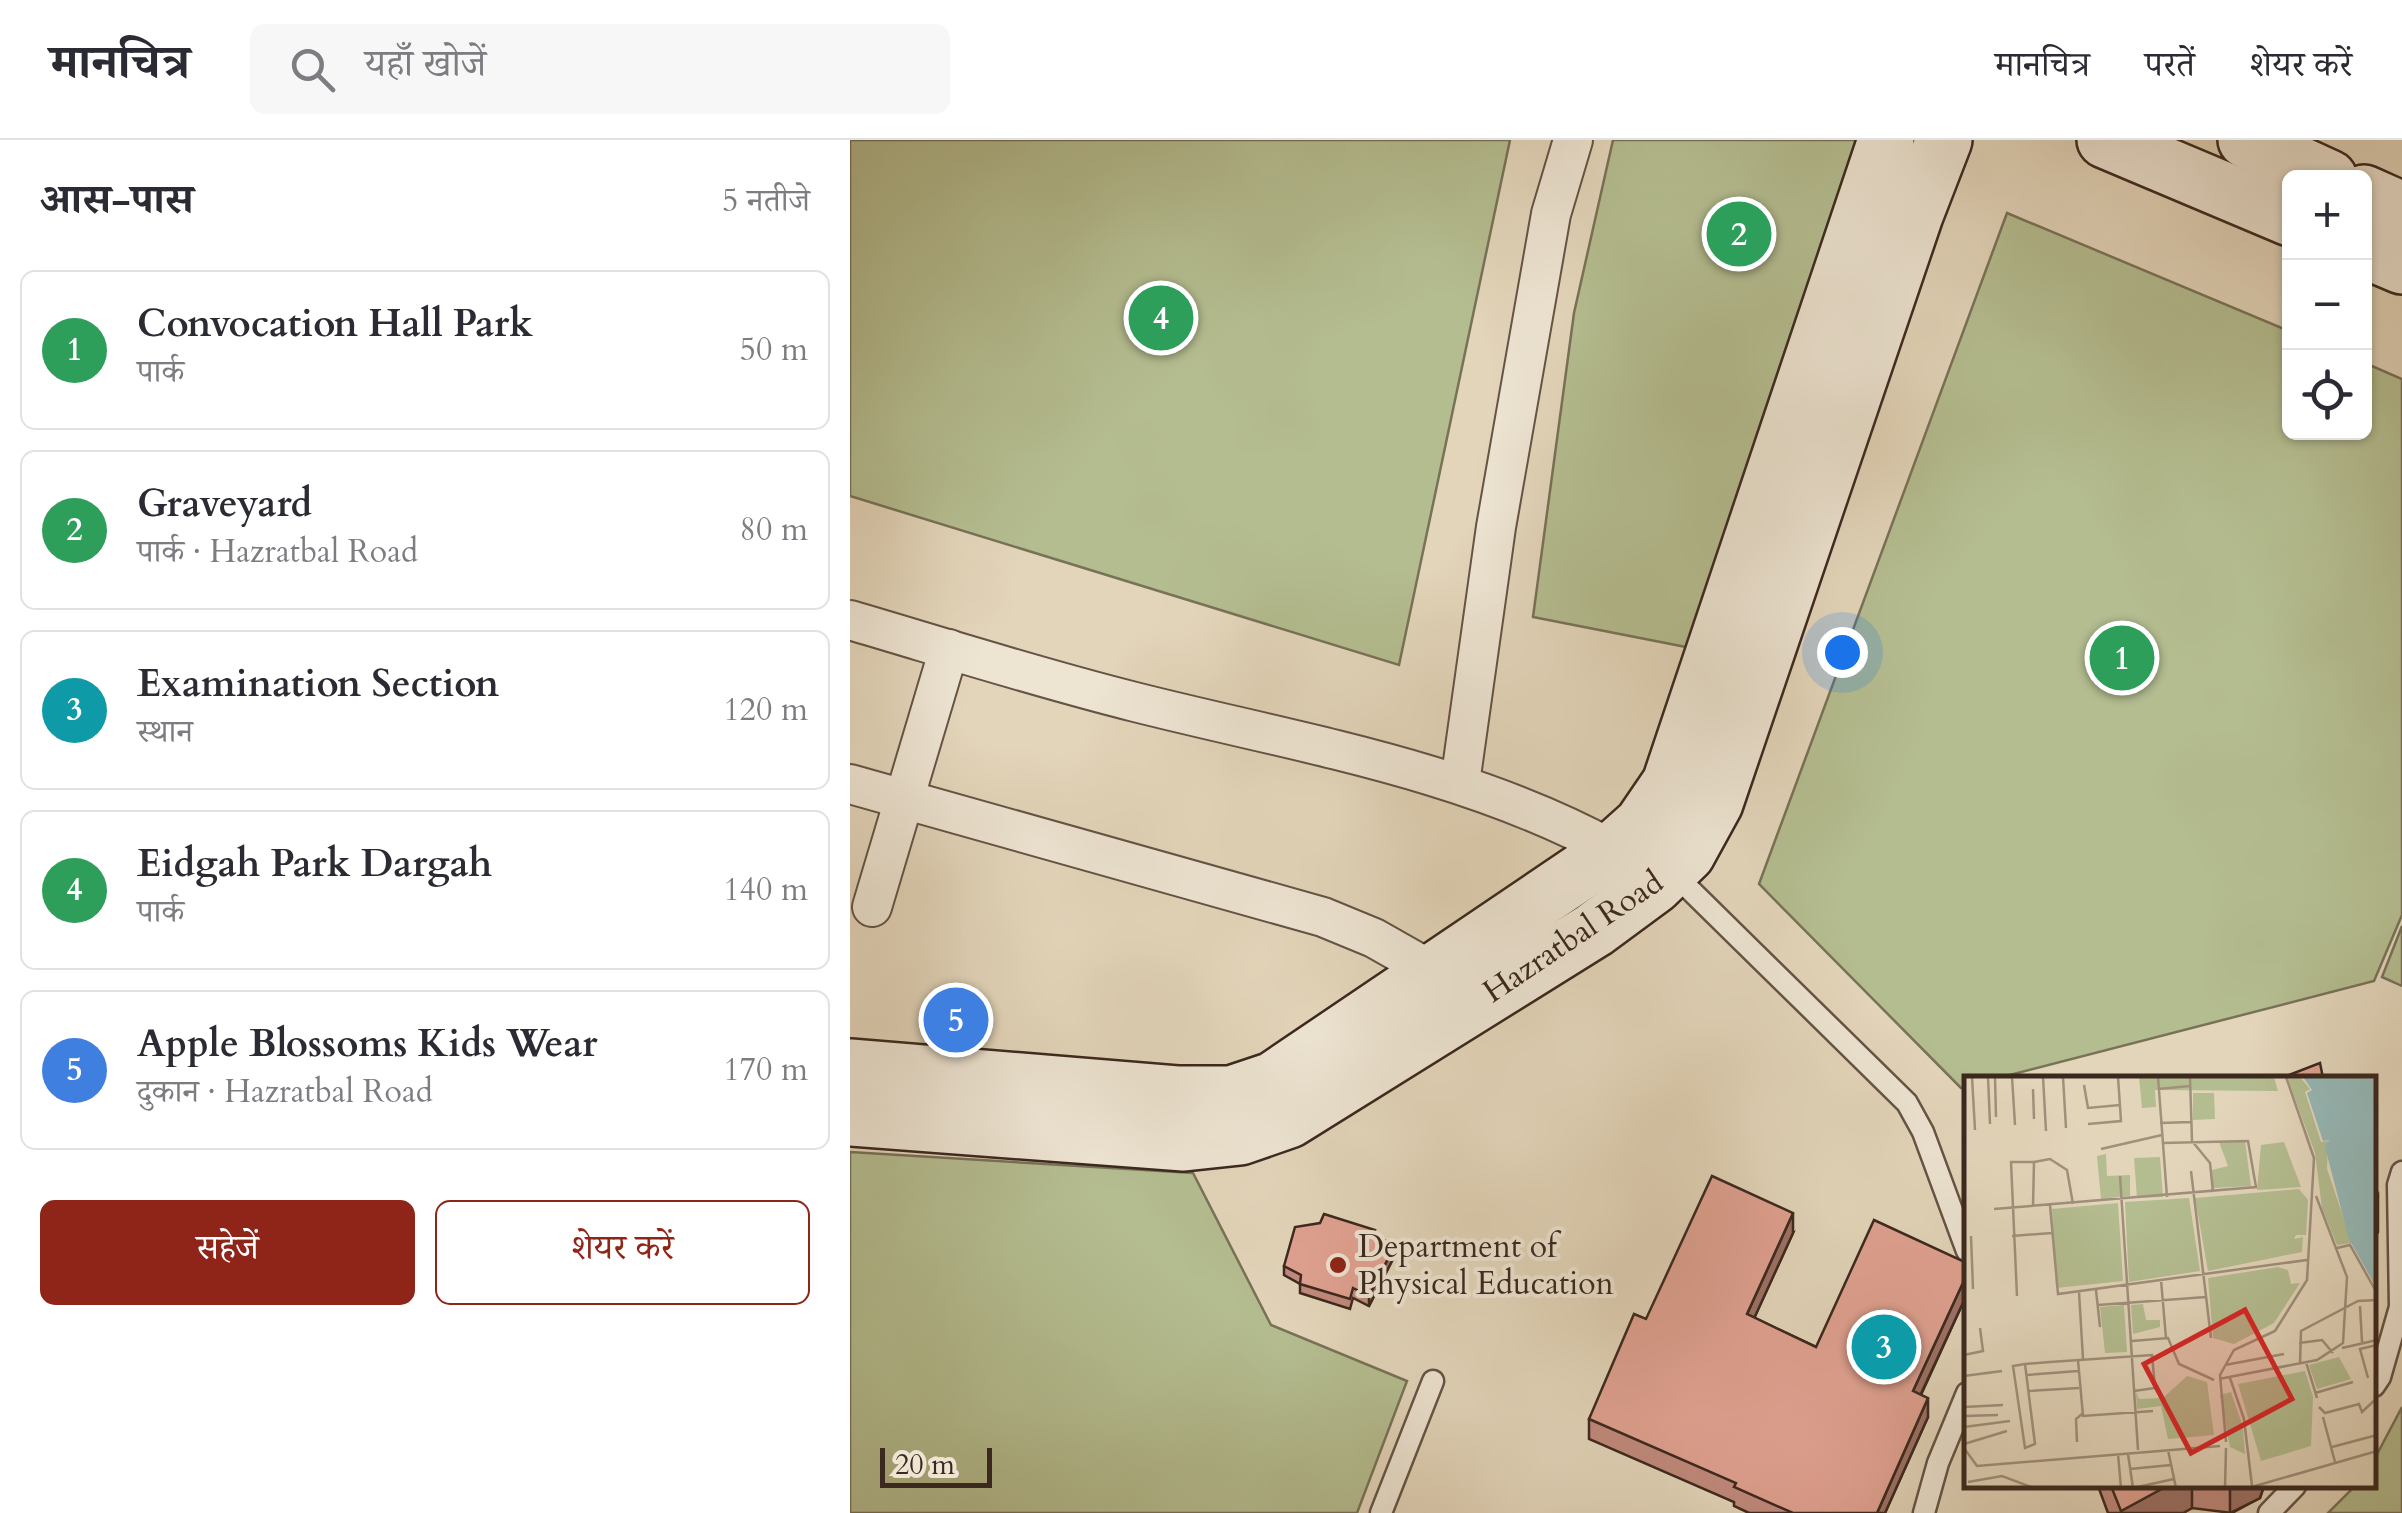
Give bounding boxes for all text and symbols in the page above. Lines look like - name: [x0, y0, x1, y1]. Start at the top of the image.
- search box: [250, 24, 950, 114]
- text: मानचित्र: [50, 30, 190, 95]
- text: यहाँ खोजें: [365, 38, 486, 90]
- text: मानचित्र: [1995, 41, 2090, 89]
- text: परतें: [2145, 41, 2195, 89]
- text: शेयर करें: [2250, 41, 2352, 89]
- icon: search: [285, 42, 340, 97]
- map controls: [2282, 170, 2372, 440]
- button: +: [2282, 170, 2372, 260]
- text: आस-पास: [40, 171, 194, 228]
- text: 5 नतीजे: [722, 179, 810, 223]
- pin: 2: [1706, 196, 1772, 272]
- button: −: [2282, 260, 2372, 350]
- pin: 4: [1128, 280, 1194, 356]
- text: Convocation Hall Park: [137, 298, 533, 350]
- text: 1: [66, 328, 83, 372]
- text: 50 m: [740, 328, 808, 372]
- text: पार्क: [137, 350, 184, 394]
- button: locate: [2282, 350, 2372, 440]
- text: Graveyard: [137, 478, 312, 530]
- text: 2: [66, 508, 83, 552]
- text: 80 m: [740, 508, 808, 552]
- text: पार्क · Hazratbal Road: [137, 530, 418, 574]
- pin: 1: [2090, 620, 2154, 696]
- your location: [1817, 627, 1868, 678]
- text: Examination Section: [137, 658, 499, 710]
- text: 3: [66, 688, 83, 732]
- text: 120 m: [723, 688, 808, 732]
- text: स्थान: [137, 710, 193, 754]
- text: Eidgah Park Dargah: [137, 838, 492, 890]
- street label: Hazratbal Road: [1474, 860, 1672, 1014]
- text: 4: [66, 868, 83, 912]
- text: 140 m: [723, 868, 808, 912]
- text: पार्क: [137, 890, 184, 934]
- pin: 5: [924, 982, 988, 1058]
- text: Apple Blossoms Kids Wear: [137, 1018, 598, 1070]
- text: 5: [66, 1048, 83, 1092]
- text: 170 m: [723, 1048, 808, 1092]
- text: दुकान · Hazratbal Road: [137, 1070, 433, 1114]
- inset map: [1964, 1076, 2377, 1488]
- button: सहेजें: [40, 1200, 415, 1305]
- button: शेयर करें: [435, 1200, 810, 1305]
- place label: Department of Physical Education: [1358, 1225, 1614, 1306]
- marker: Department of Physical Education: [1327, 1254, 1349, 1276]
- pin: 3: [1852, 1310, 1916, 1384]
- scale bar: [880, 1443, 992, 1488]
- text: 20 m: [895, 1446, 955, 1484]

